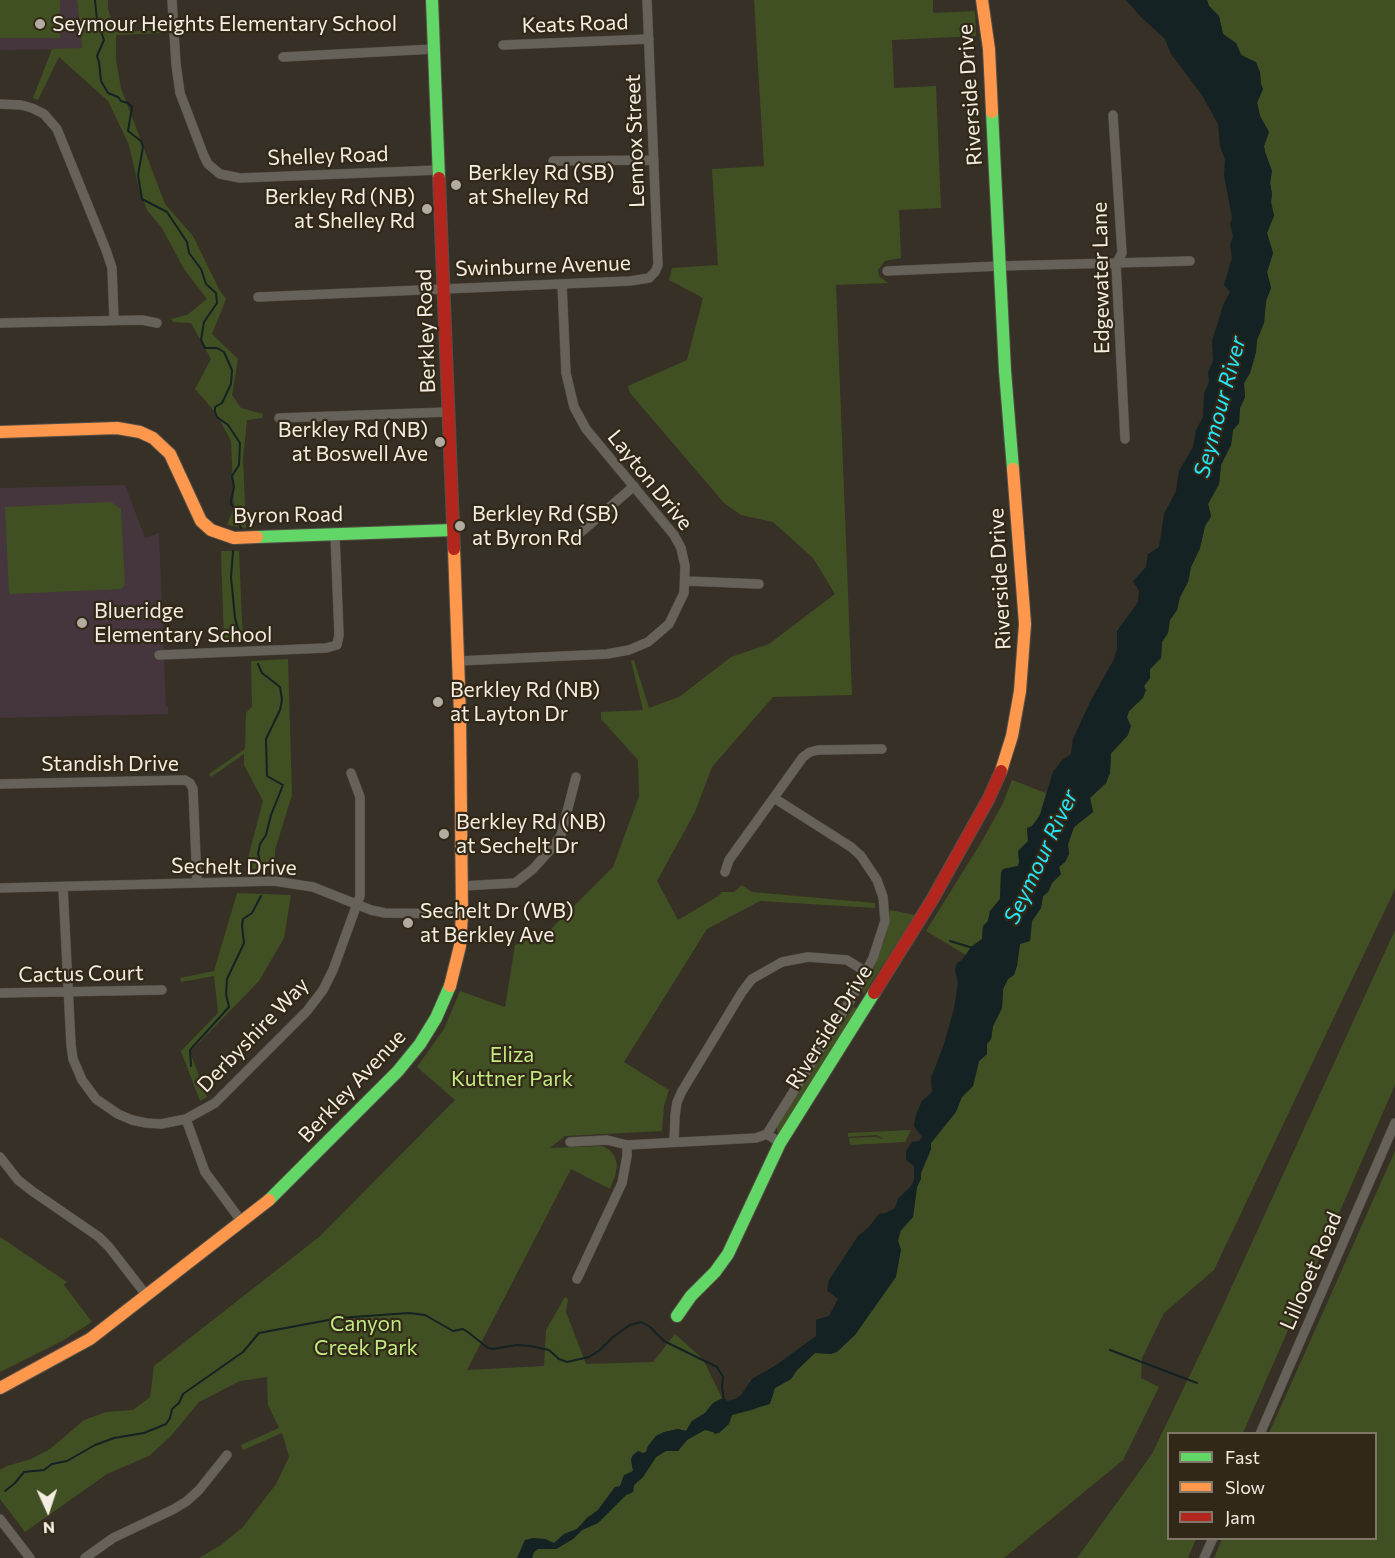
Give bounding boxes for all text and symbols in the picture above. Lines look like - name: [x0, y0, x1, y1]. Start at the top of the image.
- street label: Keats Road: [521, 10, 629, 38]
- place label: Seymour Heights Elementary School: [52, 11, 397, 37]
- marker: Seymour Heights Elementary School: [33, 17, 47, 31]
- street label: Riverside Drive: [952, 23, 988, 167]
- street label: Lennox Street: [620, 74, 650, 208]
- street label: Shelley Road: [267, 141, 389, 171]
- place label: Berkley Rd (SB) at Shelley Rd: [468, 160, 615, 210]
- marker: Berkley Rd (SB) at Shelley Rd: [449, 178, 463, 192]
- place label: Berkley Rd (NB) at Shelley Rd: [265, 184, 415, 234]
- marker: Berkley Rd (NB) at Shelley Rd: [420, 202, 434, 216]
- street label: Edgewater Lane: [1087, 202, 1115, 354]
- street label: Swinburne Avenue: [455, 250, 631, 282]
- street label: Berkley Road: [411, 268, 441, 394]
- water label: Seymour River: [1188, 334, 1252, 480]
- place label: Berkley Rd (NB) at Boswell Ave: [278, 417, 428, 467]
- street label: Layton Drive: [602, 425, 698, 535]
- marker: Berkley Rd (NB) at Boswell Ave: [433, 435, 447, 449]
- street label: Byron Road: [233, 501, 343, 529]
- place label: Berkley Rd (SB) at Byron Rd: [472, 501, 619, 551]
- street label: Riverside Drive: [984, 507, 1016, 651]
- marker: Berkley Rd (SB) at Byron Rd: [453, 519, 467, 533]
- place label: Blueridge Elementary School: [94, 598, 272, 648]
- marker: Blueridge Elementary School: [75, 616, 89, 630]
- place label: Berkley Rd (NB) at Layton Dr: [450, 677, 600, 727]
- marker: Berkley Rd (NB) at Layton Dr: [431, 695, 445, 709]
- street label: Standish Drive: [41, 751, 179, 777]
- water label: Seymour River: [998, 786, 1084, 928]
- place label: Berkley Rd (NB) at Sechelt Dr: [456, 809, 606, 859]
- marker: Berkley Rd (NB) at Sechelt Dr: [437, 827, 451, 841]
- street label: Sechelt Drive: [171, 853, 297, 881]
- place label: Sechelt Dr (WB) at Berkley Ave: [420, 898, 573, 948]
- marker: Sechelt Dr (WB) at Berkley Ave: [401, 916, 415, 930]
- street label: Cactus Court: [18, 960, 144, 988]
- street label: Riverside Drive: [781, 960, 877, 1094]
- street label: Derbyshire Way: [192, 972, 314, 1098]
- street label: Berkley Avenue: [293, 1024, 411, 1148]
- park label: Eliza Kuttner Park: [451, 1042, 573, 1092]
- street label: Lillooet Road: [1275, 1208, 1347, 1334]
- park label: Canyon Creek Park: [314, 1311, 418, 1361]
- legend: [1167, 1432, 1377, 1540]
- text: Fast: [1225, 1446, 1260, 1468]
- text: Slow: [1225, 1476, 1265, 1498]
- north arrow: [18, 1480, 78, 1540]
- text: Jam: [1225, 1506, 1255, 1528]
- text: N: [42, 1519, 55, 1538]

